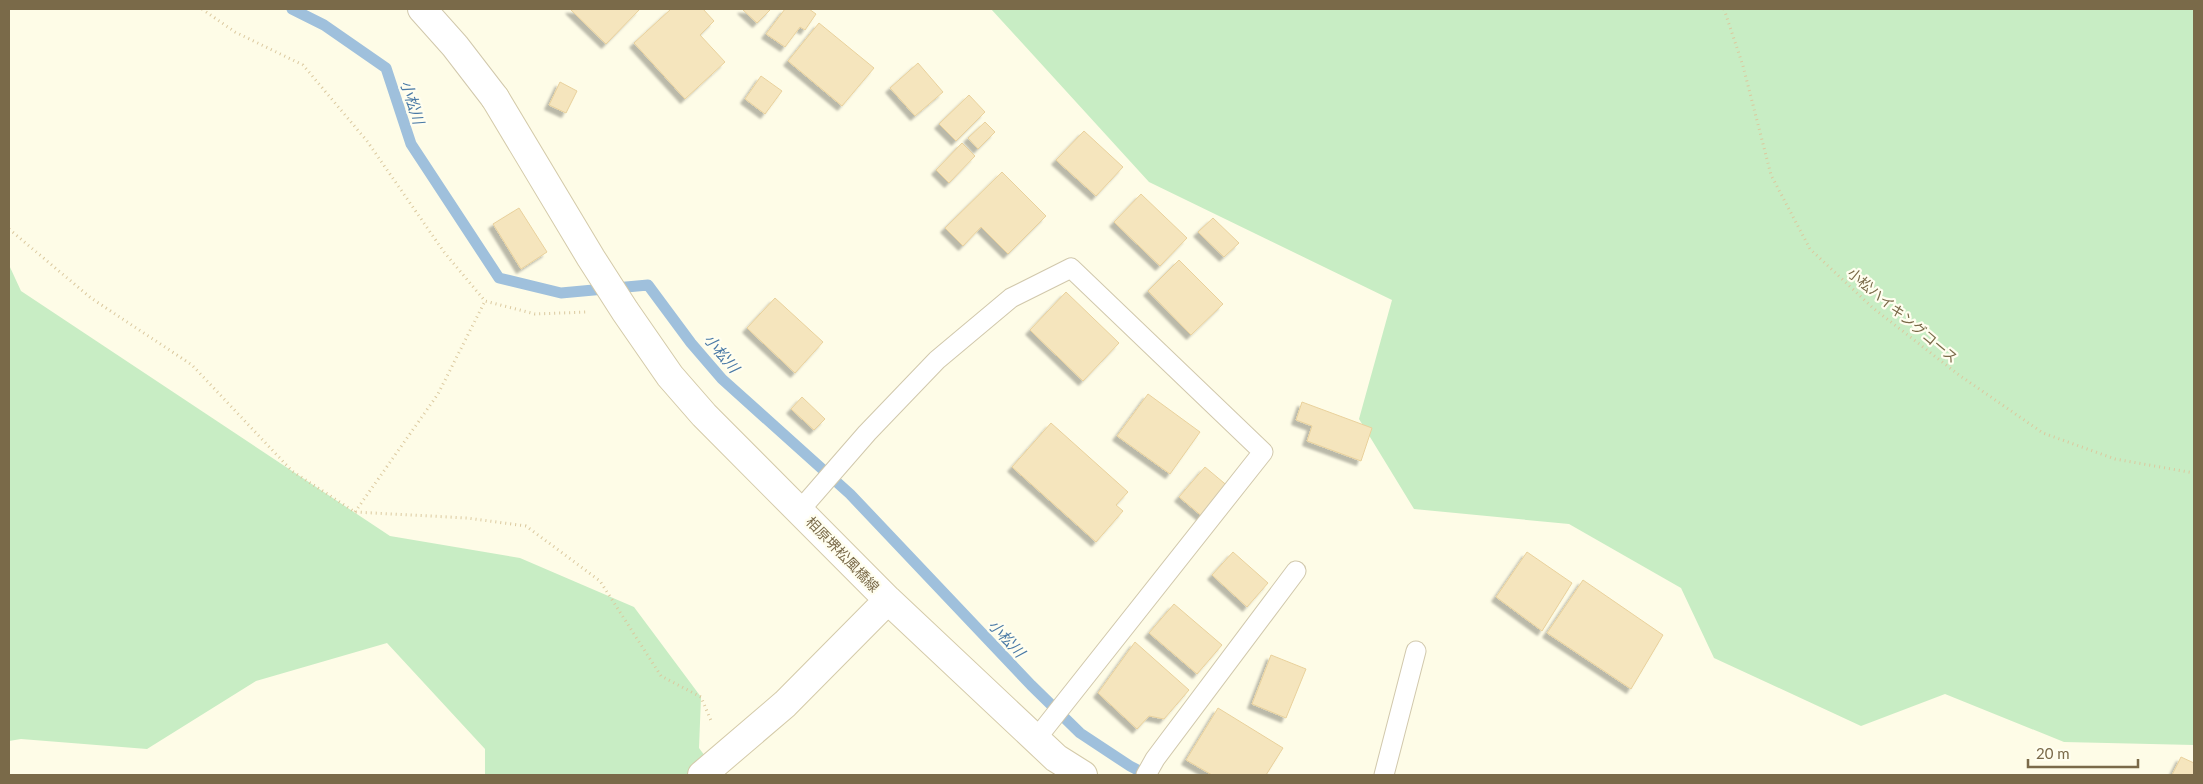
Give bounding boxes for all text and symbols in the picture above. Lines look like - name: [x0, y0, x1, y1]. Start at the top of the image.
- water label: 小松川: [397, 78, 429, 128]
- street label: 小松ハイキングコース: [1844, 264, 1962, 366]
- water label: 小松川: [701, 330, 745, 378]
- street label: 相原堺松風橋線: [803, 513, 883, 595]
- water label: 小松川: [985, 615, 1030, 662]
- scale bar: [2028, 736, 2138, 768]
- text: 20 m: [2036, 744, 2070, 762]

